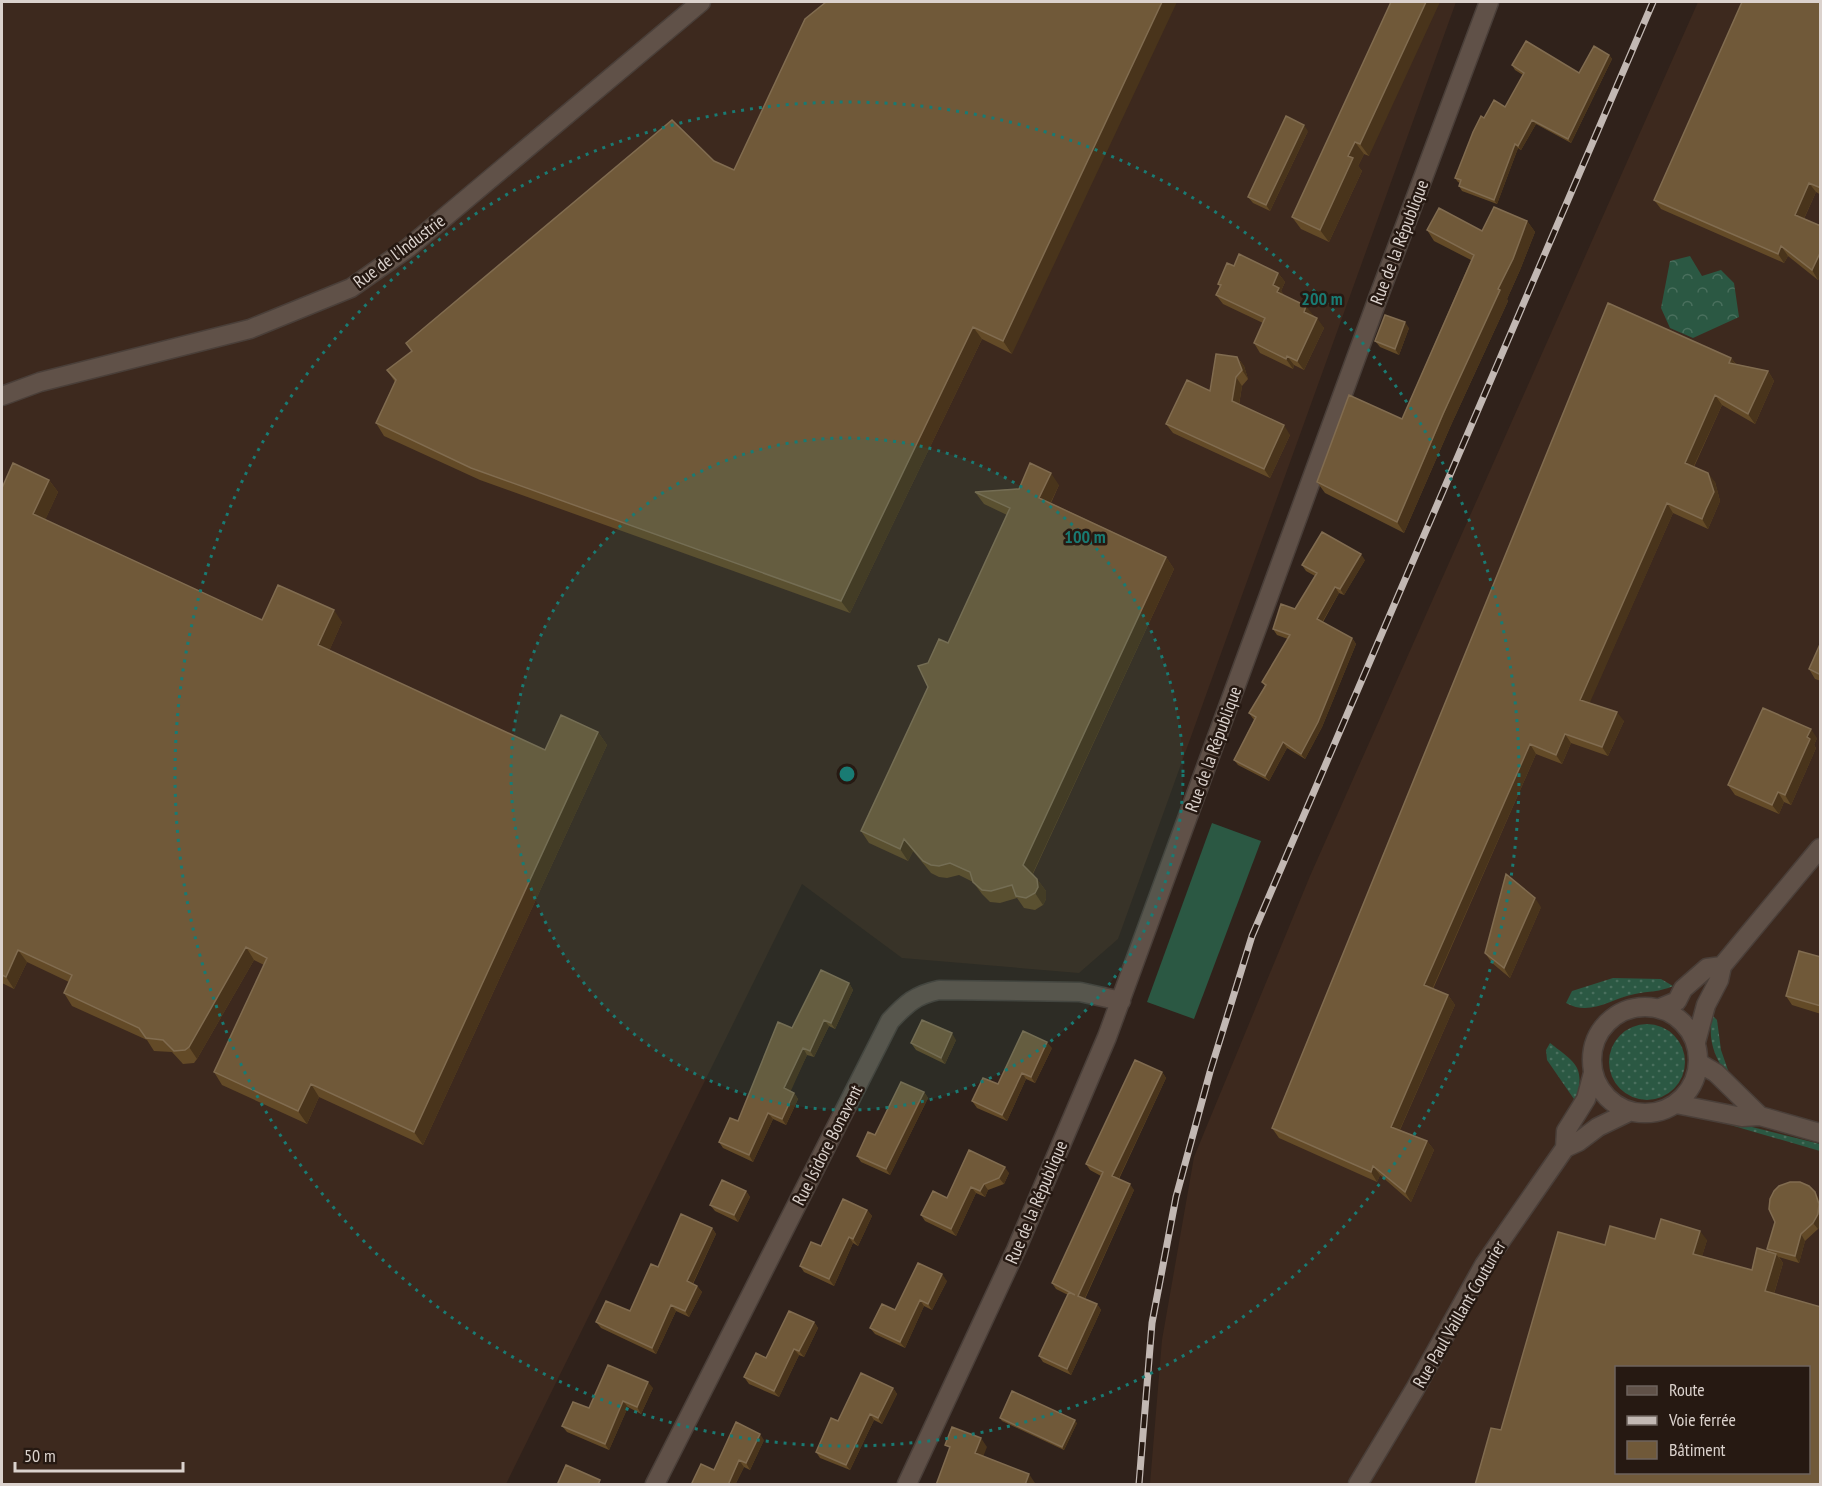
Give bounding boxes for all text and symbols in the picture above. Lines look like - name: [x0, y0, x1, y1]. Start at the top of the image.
- street label: Rue de la République: [1365, 176, 1433, 308]
- street label: Rue de l'Industrie: [348, 209, 450, 293]
- text: 200 m: [1301, 287, 1343, 310]
- text: 100 m: [1064, 525, 1106, 548]
- street label: Rue de la République: [1180, 683, 1246, 815]
- centre of rings: [837, 764, 857, 784]
- street label: Rue Isidore Bonavent: [787, 1081, 867, 1209]
- street label: Rue de la République: [1000, 1137, 1072, 1267]
- street label: Rue Paul Vaillant Couturier: [1407, 1236, 1511, 1392]
- legend: [1615, 1366, 1810, 1474]
- text: Route: [1669, 1378, 1705, 1401]
- text: Voie ferrée: [1668, 1408, 1736, 1431]
- scale bar: [15, 1435, 183, 1473]
- text: Bâtiment: [1669, 1438, 1726, 1461]
- text: 50 m: [24, 1444, 56, 1467]

